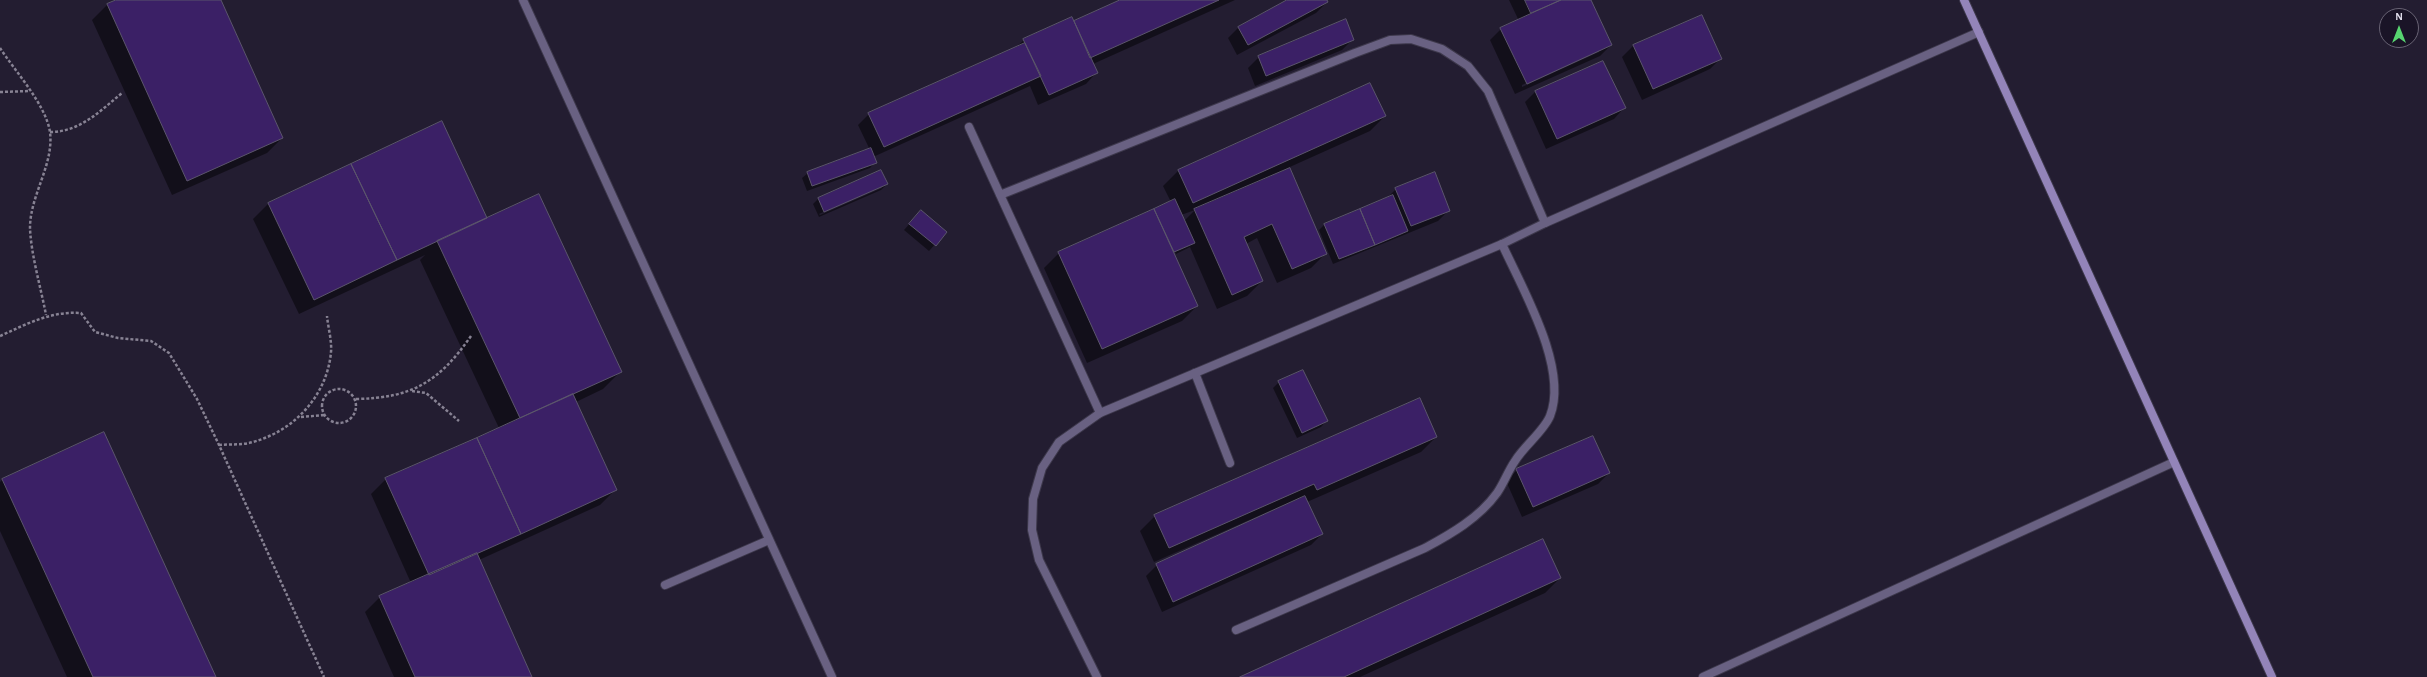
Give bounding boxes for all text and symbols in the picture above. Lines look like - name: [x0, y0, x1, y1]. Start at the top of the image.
- north arrow: [2379, 8, 2419, 48]
- text: N: [2395, 11, 2403, 22]

